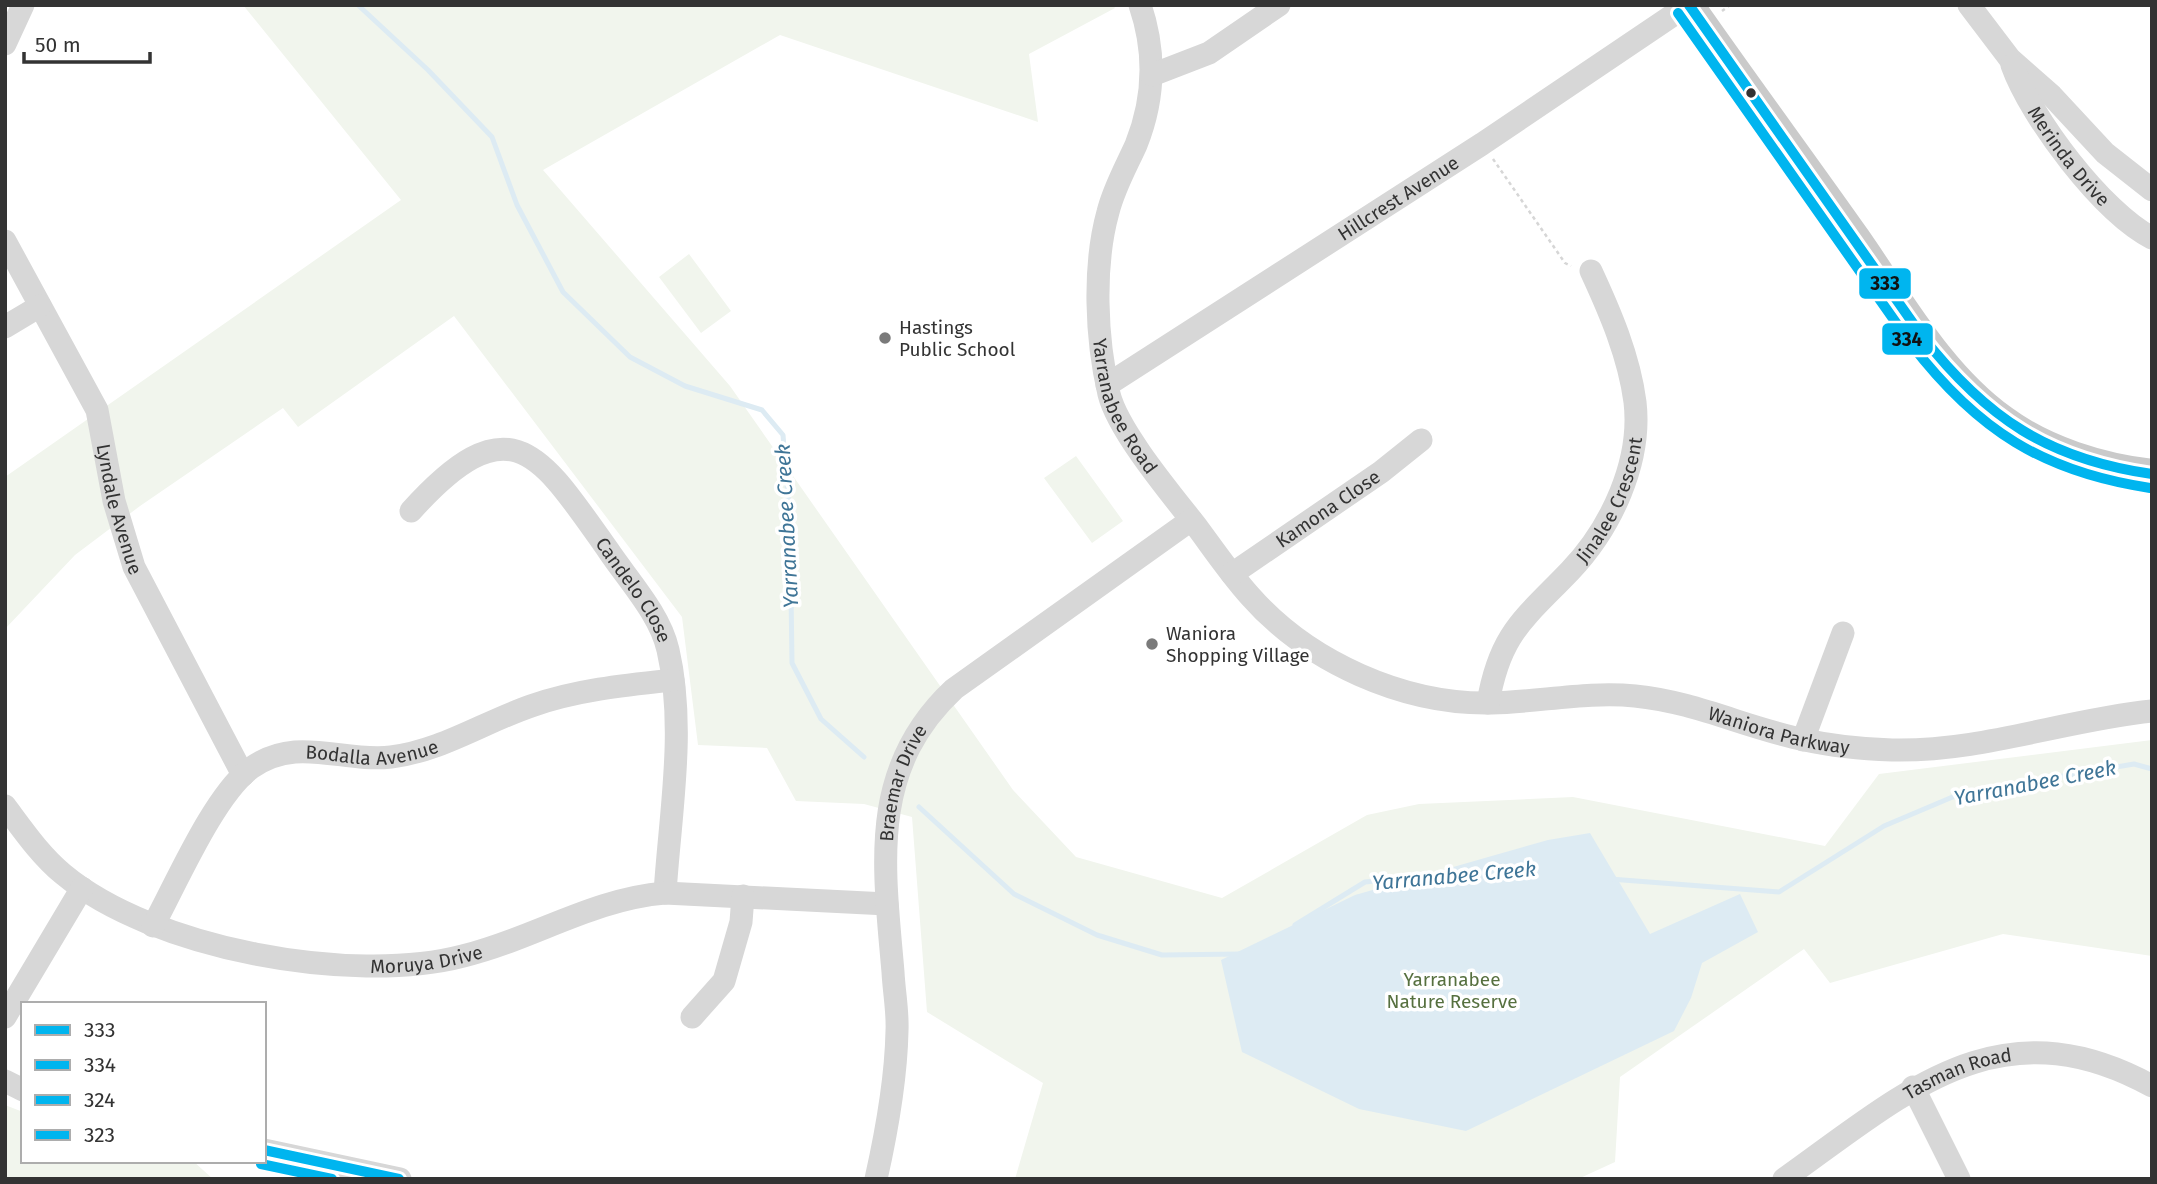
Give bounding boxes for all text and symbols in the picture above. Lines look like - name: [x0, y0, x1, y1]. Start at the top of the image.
- scale bar: [24, 21, 150, 65]
- text: 50 m: [35, 32, 81, 58]
- unlabelled marker: [1744, 86, 1758, 100]
- street label: Merinda Drive: [2023, 102, 2115, 211]
- street label: Hillcrest Avenue: [1333, 151, 1463, 246]
- line badge: 333: [1858, 267, 1912, 300]
- text: 333: [1869, 272, 1900, 295]
- place label: Hastings Public School: [899, 316, 1016, 361]
- line badge: 334: [1881, 322, 1934, 356]
- text: 334: [1891, 328, 1922, 351]
- marker: Hastings Public School: [877, 330, 893, 346]
- street label: Yarranabee Road: [1088, 337, 1162, 478]
- street label: Jinalee Crescent: [1571, 435, 1647, 568]
- street label: Lyndale Avenue: [92, 442, 147, 579]
- water label: Yarranabee Creek: [770, 443, 804, 609]
- street label: Kamona Close: [1271, 465, 1385, 553]
- street label: Candelo Close: [591, 533, 676, 646]
- place label: Waniora Shopping Village: [1166, 622, 1310, 667]
- marker: Waniora Shopping Village: [1144, 636, 1160, 652]
- street label: Waniora Parkway: [1705, 702, 1851, 759]
- street label: Braemar Drive: [875, 720, 932, 842]
- street label: Bodalla Avenue: [305, 735, 441, 770]
- water label: Yarranabee Creek: [1952, 755, 2118, 811]
- water label: Yarranabee Creek: [1371, 856, 1537, 896]
- street label: Moruya Drive: [370, 940, 485, 978]
- park label: Yarranabee Nature Reserve: [1386, 968, 1518, 1013]
- legend: [21, 1002, 266, 1163]
- text: 333: [84, 1017, 115, 1043]
- street label: Tasman Road: [1900, 1043, 2013, 1105]
- text: 334: [84, 1052, 116, 1078]
- text: 324: [84, 1087, 115, 1113]
- text: 323: [84, 1122, 115, 1148]

